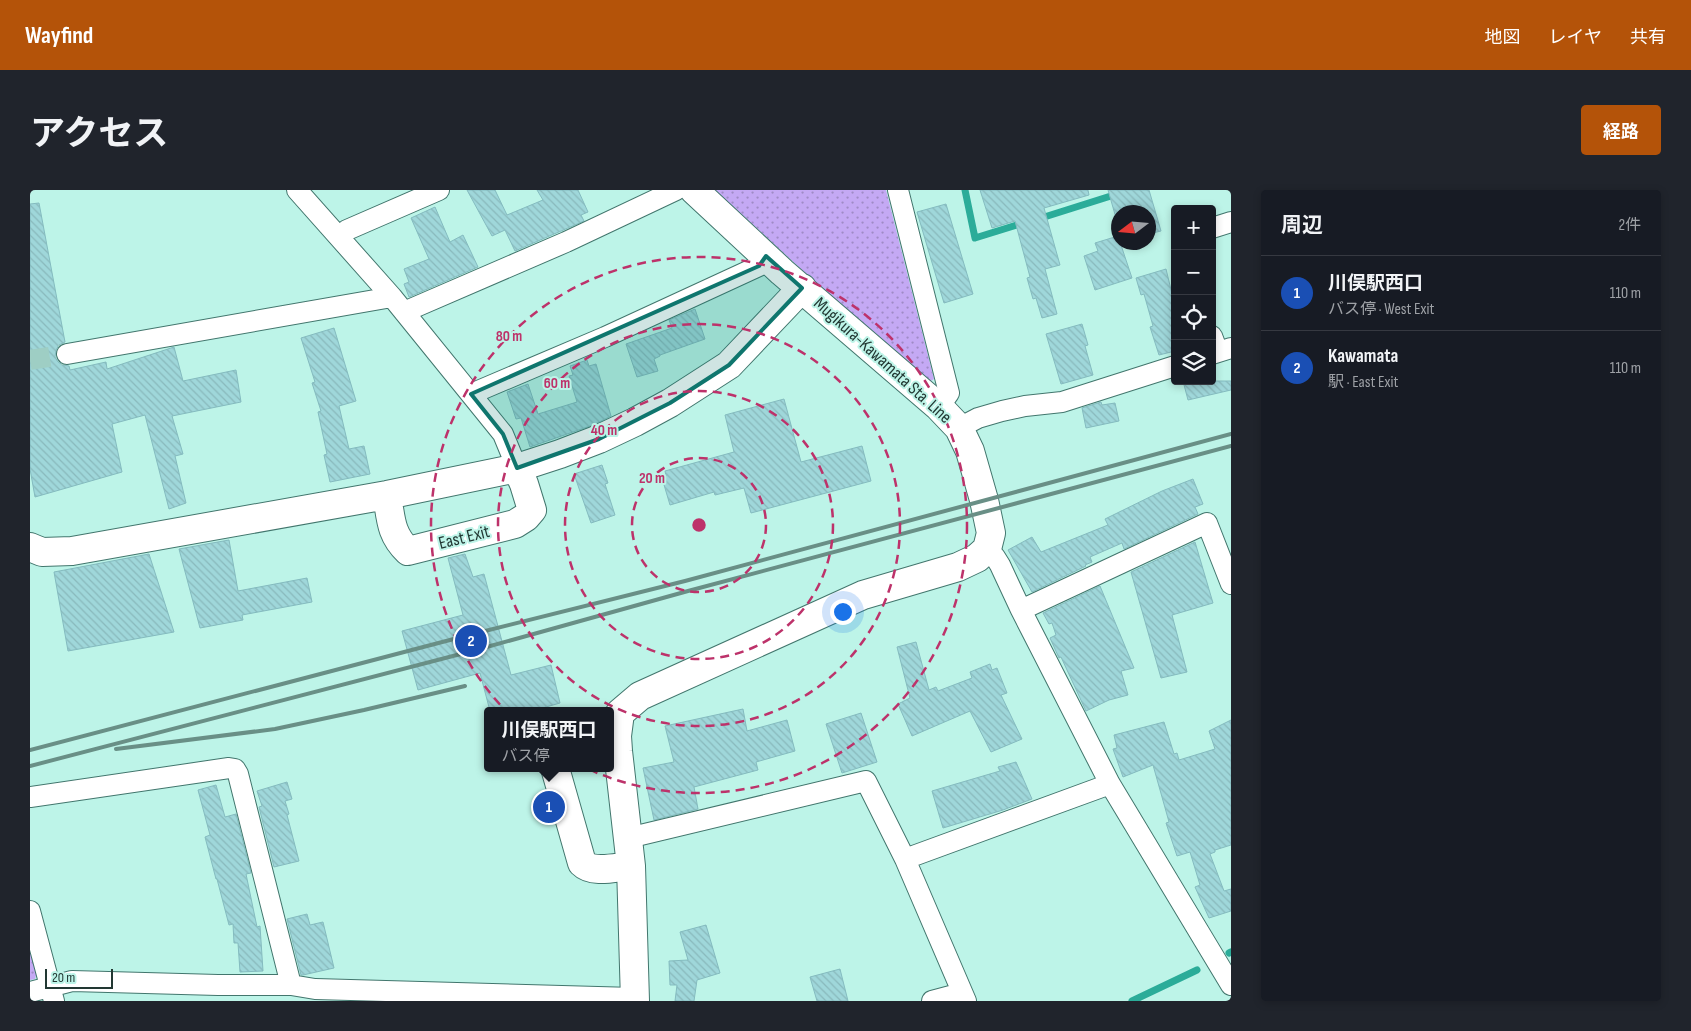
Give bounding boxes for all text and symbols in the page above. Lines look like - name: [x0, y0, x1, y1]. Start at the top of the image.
- text: Wayfind: [25, 21, 93, 50]
- text: 地図: [1485, 27, 1521, 48]
- text: レイヤ: [1549, 27, 1602, 48]
- text: 共有: [1630, 27, 1666, 48]
- button: 経路: [1581, 105, 1661, 155]
- text: アクセス: [30, 113, 168, 156]
- north arrow: [1111, 205, 1156, 250]
- map controls: [1171, 205, 1216, 385]
- button: +: [1171, 205, 1216, 250]
- text: 周辺: [1281, 213, 1323, 238]
- text: 2件: [1618, 216, 1641, 235]
- button: −: [1171, 250, 1216, 295]
- text: 川俣駅西口: [1328, 272, 1423, 295]
- text: 1: [1294, 284, 1300, 303]
- text: 110 m: [1610, 284, 1641, 303]
- street label: Mugikura-Kawamata Sta. Line: [809, 293, 956, 428]
- button: locate: [1171, 295, 1216, 340]
- text: バス停 · West Exit: [1328, 300, 1434, 319]
- text: 80 m: [496, 327, 522, 346]
- button: layers: [1171, 340, 1216, 385]
- text: Kawamata: [1328, 345, 1398, 368]
- text: 2: [1293, 359, 1301, 378]
- text: 110 m: [1610, 359, 1641, 378]
- text: 駅 · East Exit: [1328, 373, 1398, 392]
- text: 60 m: [544, 374, 570, 393]
- text: 40 m: [591, 421, 617, 440]
- text: 20 m: [639, 469, 665, 488]
- centre of rings: [690, 516, 708, 534]
- street label: East Exit: [436, 521, 492, 554]
- your location: [830, 599, 856, 625]
- pin: 2: [455, 622, 487, 660]
- popup: [484, 707, 614, 772]
- text: 川俣駅西口: [501, 719, 597, 742]
- text: バス停: [501, 747, 550, 766]
- pin: 1: [533, 788, 565, 826]
- scale bar: [45, 966, 112, 989]
- text: 20 m: [52, 969, 75, 986]

